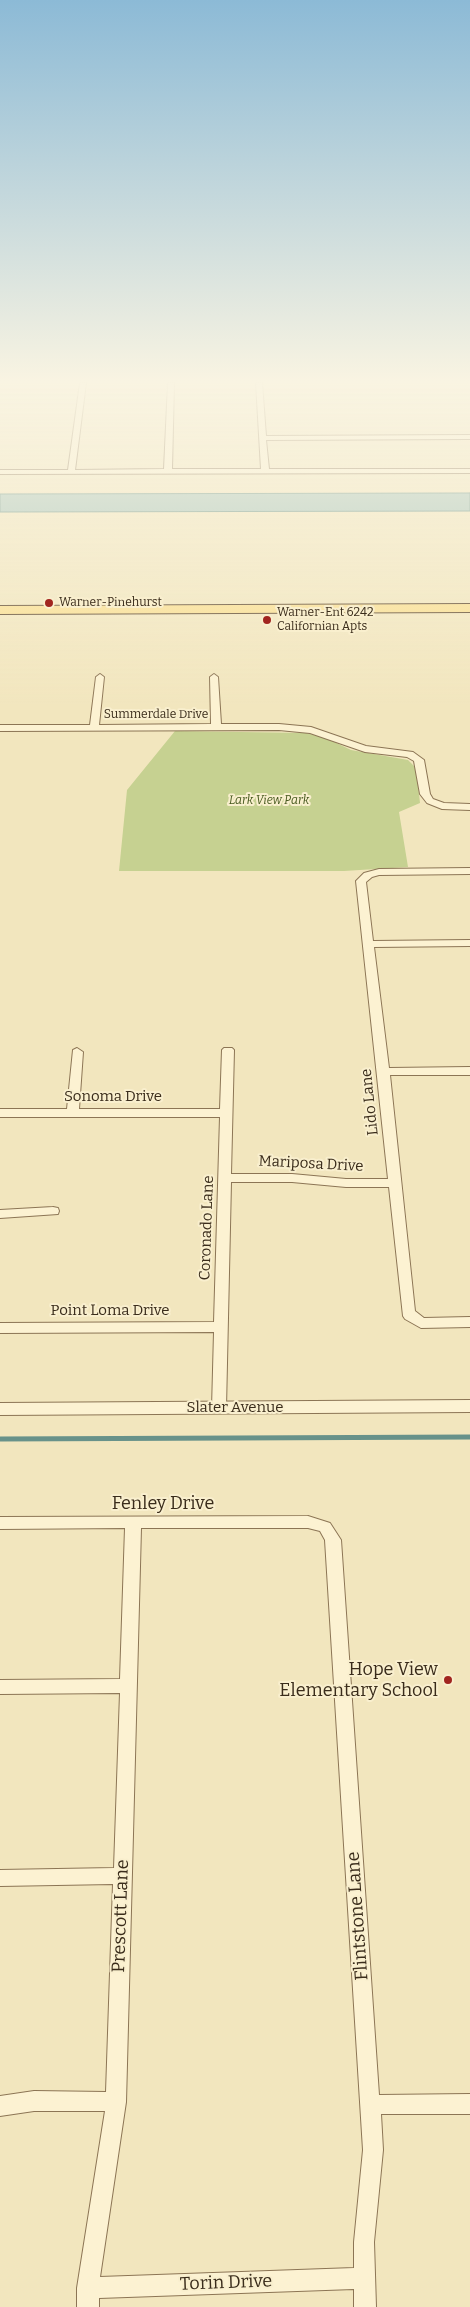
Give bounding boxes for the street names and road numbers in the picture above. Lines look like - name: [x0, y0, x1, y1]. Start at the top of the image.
- street label: Summerdale Drive: [104, 708, 208, 722]
- street label: Lido Lane: [358, 1068, 382, 1136]
- street label: Sonoma Drive: [64, 1088, 162, 1106]
- street label: Mariposa Drive: [258, 1152, 364, 1176]
- street label: Coronado Lane: [196, 1175, 218, 1281]
- street label: Point Loma Drive: [51, 1302, 169, 1320]
- street label: Slater Avenue: [186, 1399, 284, 1417]
- street label: Fenley Drive: [112, 1493, 214, 1515]
- street label: Flintstone Lane: [343, 1851, 373, 1981]
- street label: Prescott Lane: [108, 1859, 134, 1973]
- street label: Torin Drive: [179, 2271, 273, 2295]

